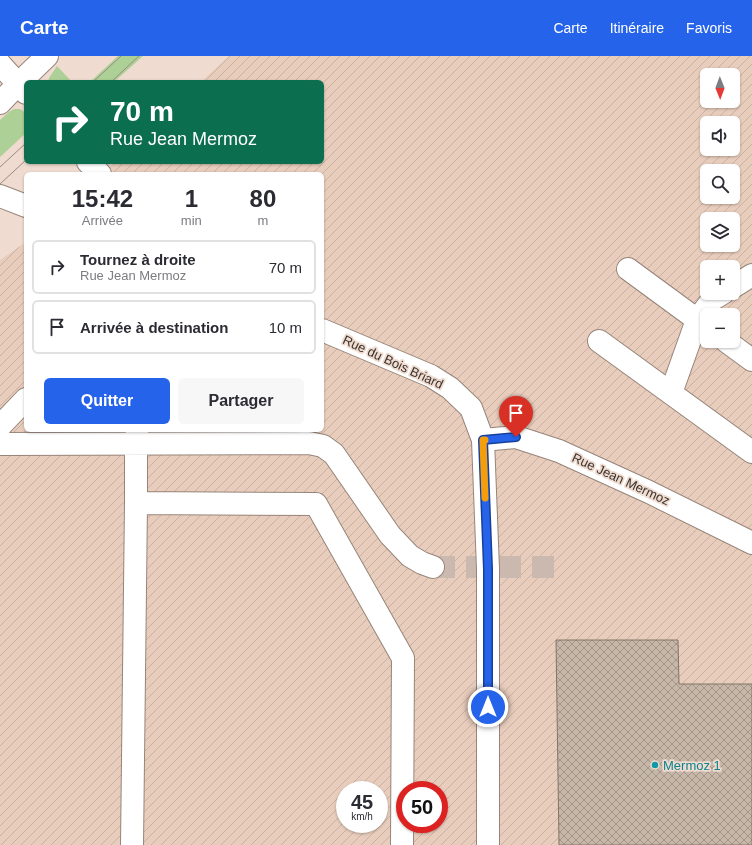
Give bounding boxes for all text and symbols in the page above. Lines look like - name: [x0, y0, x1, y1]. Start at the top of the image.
- text: Carte: [20, 17, 69, 38]
- text: Carte: [553, 20, 588, 36]
- text: Itinéraire: [610, 20, 664, 36]
- text: Favoris: [686, 20, 732, 36]
- north arrow: [700, 68, 740, 108]
- map controls: [700, 68, 740, 348]
- icon: right: [44, 96, 96, 148]
- text: 70 m: [110, 96, 174, 127]
- button: sound: [700, 116, 740, 156]
- text: Rue Jean Mermoz: [110, 129, 257, 149]
- button: search: [700, 164, 740, 204]
- text: 15:42: [72, 185, 133, 212]
- text: 1: [185, 185, 198, 212]
- text: 80: [250, 185, 276, 212]
- button: layers: [700, 212, 740, 252]
- text: Arrivée: [82, 213, 123, 228]
- text: min: [181, 213, 202, 228]
- text: m: [257, 213, 268, 228]
- text: Tournez à droite: [80, 251, 196, 268]
- icon: right: [46, 256, 68, 278]
- text: 70 m: [269, 259, 302, 276]
- button: +: [700, 260, 740, 300]
- text: Rue Jean Mermoz: [80, 268, 186, 283]
- button: −: [700, 308, 740, 348]
- icon: arrive: [46, 316, 68, 338]
- text: Arrivée à destination: [80, 319, 228, 336]
- text: 10 m: [269, 319, 302, 336]
- street label: Rue du Bois Briard: [340, 332, 446, 392]
- button: Quitter: [44, 378, 170, 424]
- button: Partager: [178, 378, 304, 424]
- pin: [499, 396, 533, 437]
- icon: arrive: [505, 402, 527, 424]
- street label: Rue Jean Mermoz: [570, 450, 672, 508]
- position arrow: [467, 686, 509, 728]
- place label: Mermoz 1: [663, 758, 721, 773]
- marker: Mermoz 1: [650, 760, 660, 770]
- speed limit sign: 50: [396, 781, 448, 833]
- text: 45: [351, 791, 373, 813]
- text: km/h: [351, 811, 373, 822]

